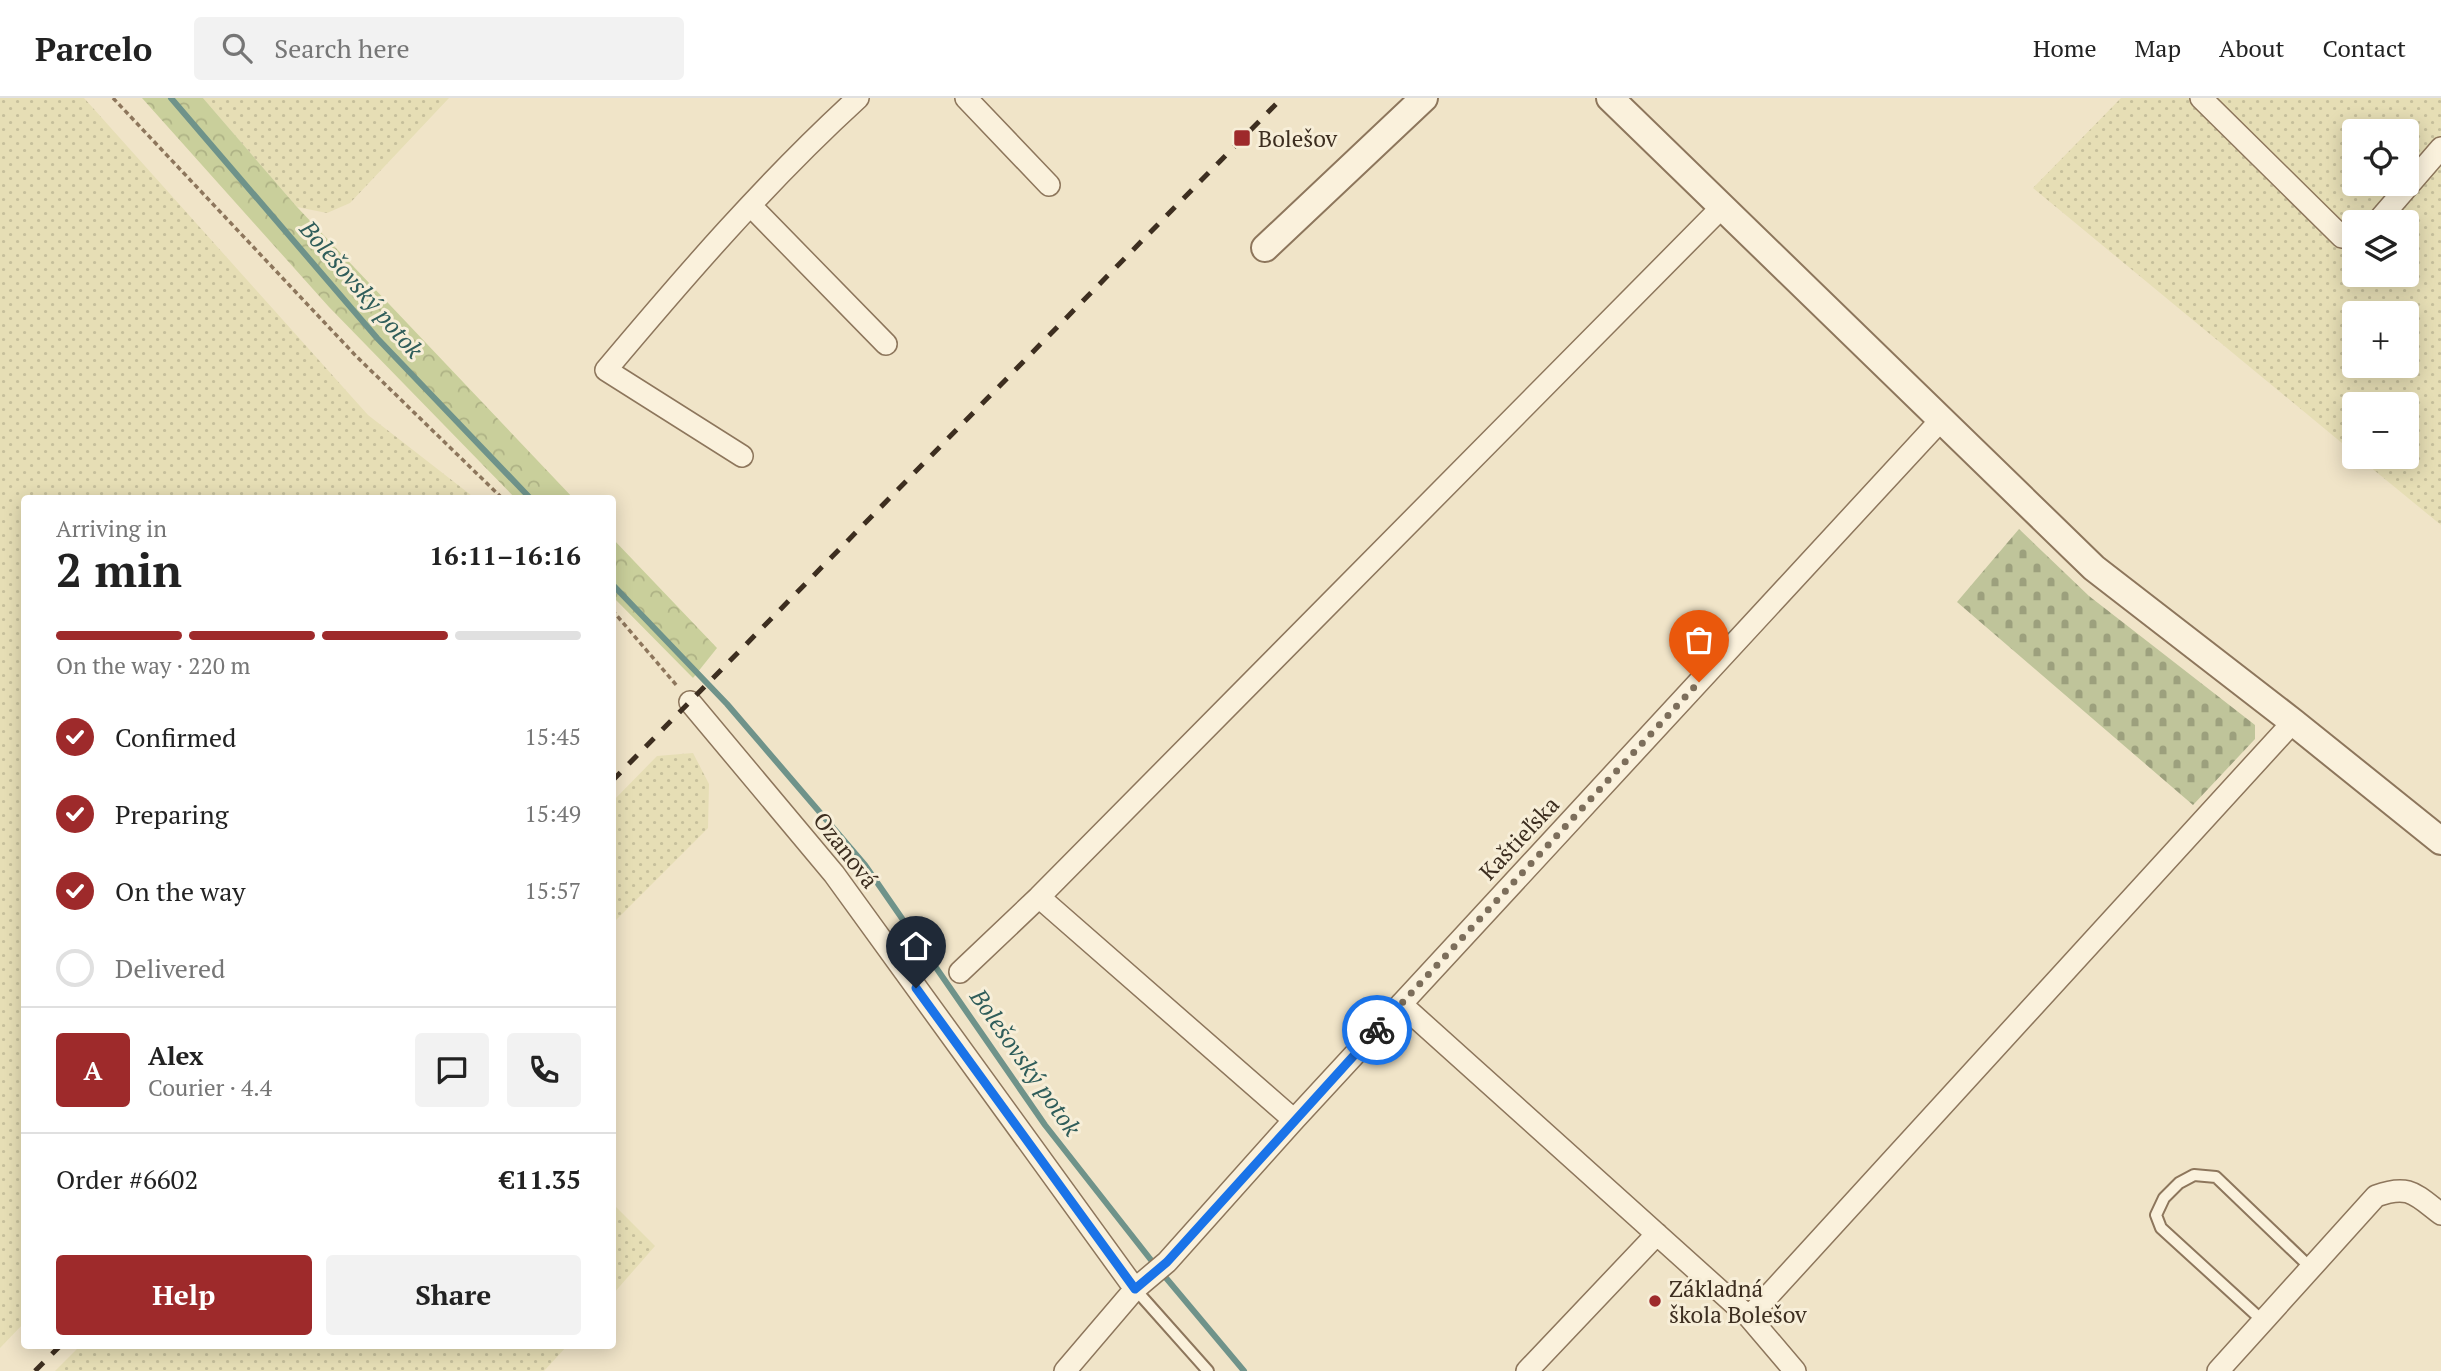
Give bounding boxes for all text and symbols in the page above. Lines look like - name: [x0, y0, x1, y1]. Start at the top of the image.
- search box: [194, 17, 684, 80]
- text: Parcelo: [35, 27, 152, 70]
- icon: search: [218, 29, 256, 67]
- text: Search here: [274, 31, 410, 65]
- text: Home: [2033, 32, 2097, 64]
- text: Map: [2135, 32, 2181, 64]
- text: About: [2219, 32, 2285, 64]
- text: Contact: [2323, 32, 2406, 64]
- map controls: [2342, 119, 2419, 469]
- button: locate: [2342, 119, 2419, 196]
- place label: Bolešov: [1258, 123, 1338, 154]
- marker: Bolešov: [1232, 128, 1252, 148]
- button: layers: [2342, 210, 2419, 287]
- water label: Bolešovský potok: [293, 213, 431, 365]
- button: +: [2342, 301, 2419, 378]
- button: −: [2342, 392, 2419, 469]
- text: Arriving in: [56, 513, 167, 544]
- text: 16:11–16:16: [429, 538, 581, 572]
- text: 2 min: [56, 539, 182, 600]
- pin: [1669, 610, 1729, 682]
- icon: bag: [1680, 621, 1718, 659]
- text: On the way · 220 m: [56, 650, 250, 681]
- icon: check: [56, 718, 94, 756]
- text: Confirmed: [115, 720, 236, 754]
- text: 15:45: [524, 721, 581, 752]
- street label: Kaštieľska: [1472, 789, 1566, 887]
- icon: check: [56, 795, 94, 833]
- text: Preparing: [115, 797, 228, 831]
- text: 15:49: [524, 798, 581, 829]
- street label: Ozanová: [806, 806, 886, 895]
- icon: check: [56, 872, 94, 910]
- text: On the way: [115, 874, 246, 908]
- text: 15:57: [524, 875, 581, 906]
- pin: [886, 916, 946, 988]
- icon: home: [897, 927, 935, 965]
- text: Delivered: [115, 951, 225, 985]
- water label: Bolešovský potok: [963, 981, 1089, 1142]
- courier: [1342, 995, 1412, 1065]
- icon: bike: [1358, 1011, 1396, 1049]
- button: chat: [415, 1033, 489, 1107]
- button: phone: [507, 1033, 581, 1107]
- text: Alex: [148, 1038, 204, 1072]
- text: A: [84, 1053, 102, 1087]
- text: Courier · 4.4: [148, 1072, 272, 1103]
- text: Order #6602: [56, 1162, 198, 1196]
- text: €11.35: [500, 1162, 581, 1196]
- button: Help: [56, 1255, 312, 1335]
- button: Share: [326, 1255, 581, 1335]
- place label: Základná škola Bolešov: [1669, 1273, 1807, 1330]
- marker: Základná škola Bolešov: [1647, 1293, 1663, 1309]

